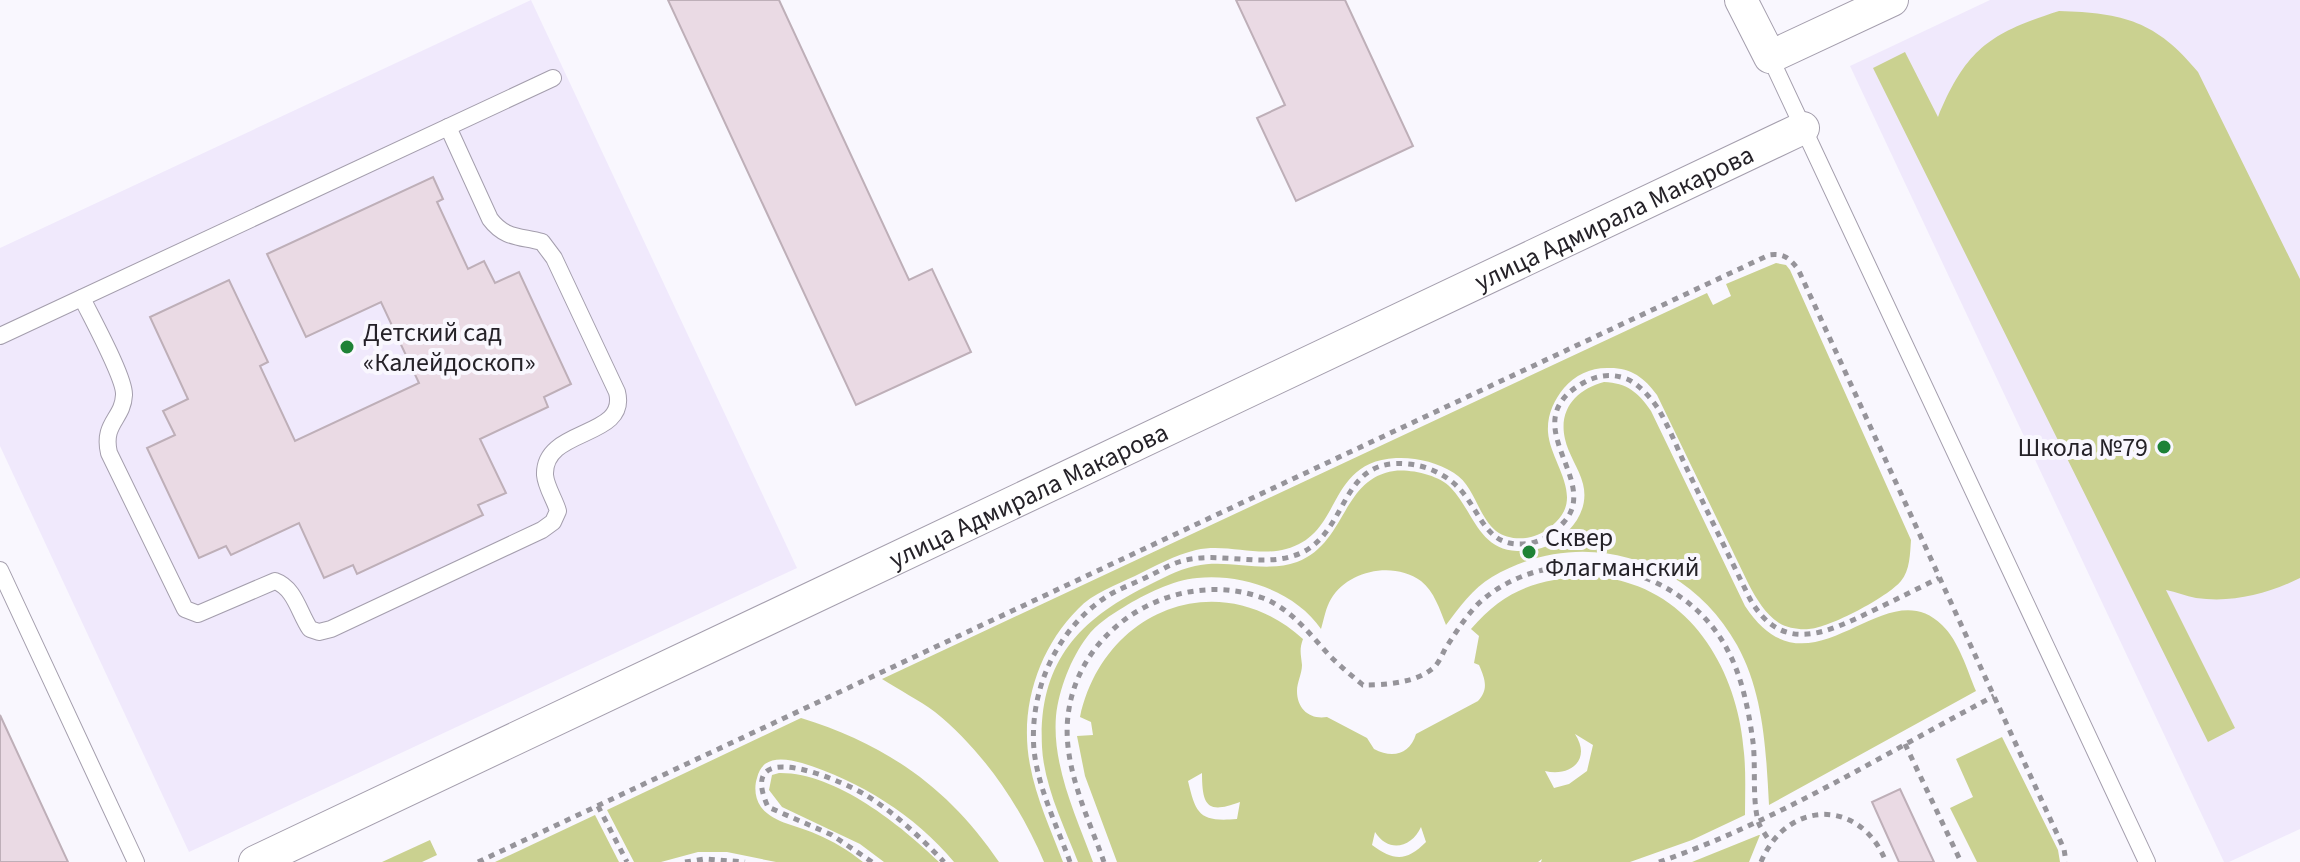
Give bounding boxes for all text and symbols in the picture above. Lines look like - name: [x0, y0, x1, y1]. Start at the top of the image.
- street label: улица Адмирала Макарова: [1468, 136, 1760, 300]
- place label: Детский сад «Калейдоскоп»: [363, 314, 536, 381]
- marker: Детский сад «Калейдоскоп»: [338, 338, 356, 356]
- street label: улица Адмирала Макарова: [883, 413, 1174, 577]
- place label: Школа №79: [2018, 429, 2148, 466]
- marker: Школа №79: [2155, 438, 2173, 456]
- place label: Сквер Флагманский: [1545, 519, 1700, 586]
- marker: Сквер Флагманский: [1520, 543, 1538, 561]

